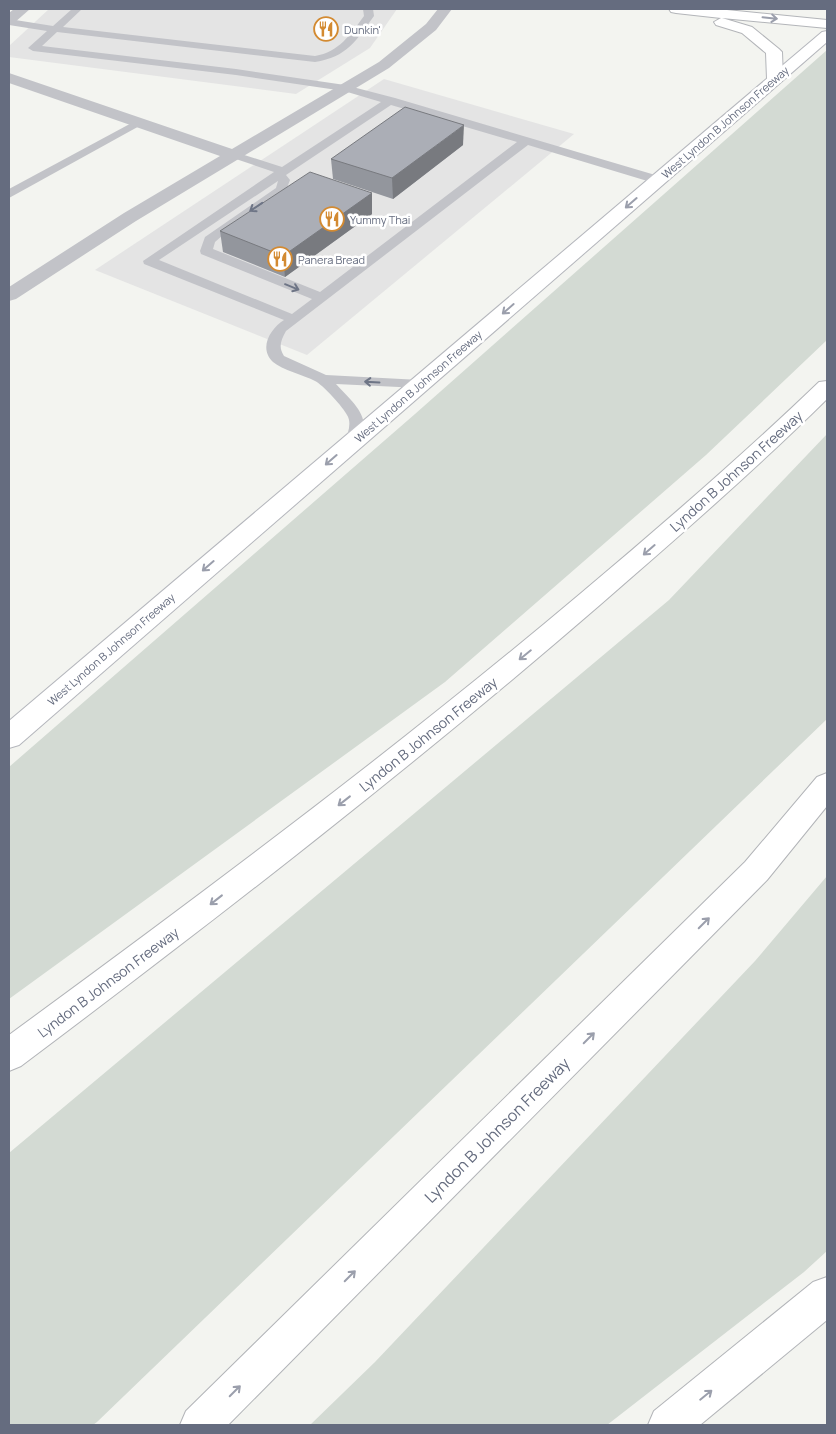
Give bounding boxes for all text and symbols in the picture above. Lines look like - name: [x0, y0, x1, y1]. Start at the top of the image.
- one-way arrow: [762, 13, 778, 23]
- restaurant icon: Dunkin': [313, 16, 339, 42]
- place label: Dunkin': [344, 22, 381, 37]
- street label: West Lyndon B Johnson Freeway: [658, 62, 792, 181]
- one-way arrow: [625, 197, 638, 208]
- one-way arrow: [249, 202, 263, 212]
- restaurant icon: Yummy Thai: [319, 206, 345, 232]
- place label: Yummy Thai: [350, 212, 410, 227]
- restaurant icon: Panera Bread: [267, 246, 293, 272]
- place label: Panera Bread: [298, 252, 365, 267]
- one-way arrow: [284, 282, 299, 292]
- one-way arrow: [501, 303, 514, 315]
- street label: West Lyndon B Johnson Freeway: [351, 326, 485, 445]
- one-way arrow: [364, 377, 380, 386]
- street label: Lyndon B Johnson Freeway: [666, 406, 807, 536]
- one-way arrow: [325, 455, 338, 466]
- one-way arrow: [642, 544, 655, 555]
- one-way arrow: [201, 560, 214, 572]
- street label: West Lyndon B Johnson Freeway: [44, 589, 178, 708]
- one-way arrow: [519, 649, 532, 660]
- street label: Lyndon B Johnson Freeway: [355, 672, 501, 796]
- one-way arrow: [337, 796, 351, 806]
- one-way arrow: [210, 895, 223, 906]
- one-way arrow: [698, 917, 710, 929]
- street label: Lyndon B Johnson Freeway: [33, 922, 183, 1041]
- one-way arrow: [583, 1032, 595, 1044]
- street label: Lyndon B Johnson Freeway: [420, 1052, 575, 1207]
- one-way arrow: [344, 1270, 356, 1283]
- one-way arrow: [229, 1385, 241, 1397]
- one-way arrow: [699, 1389, 712, 1400]

